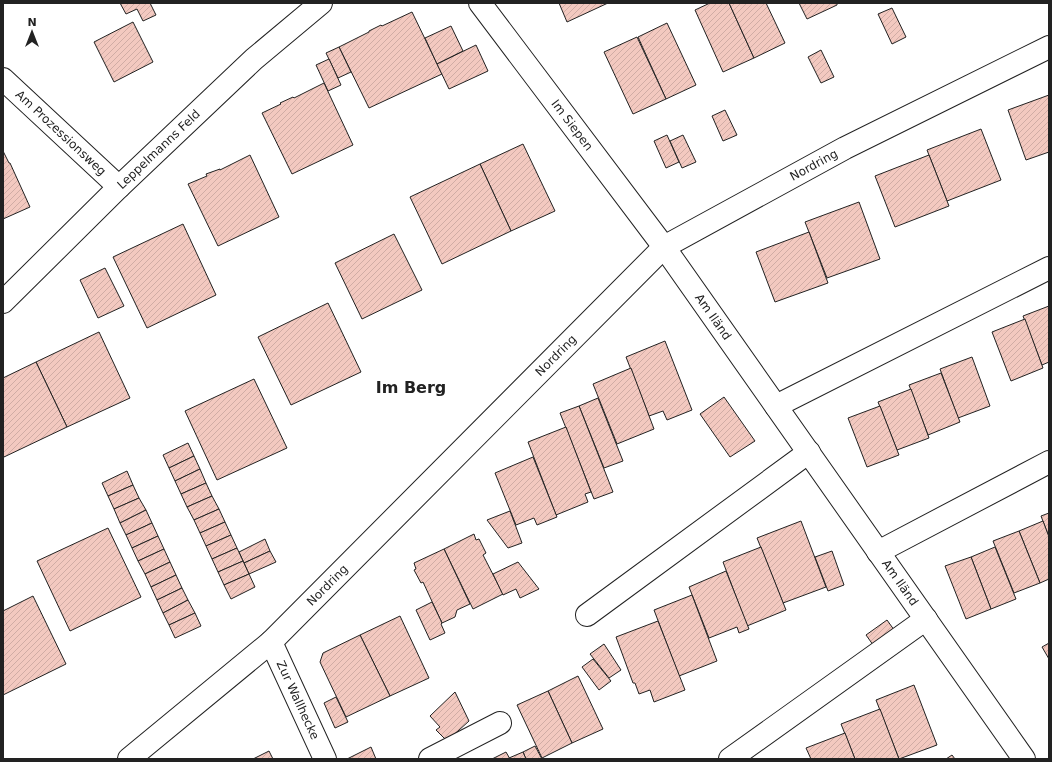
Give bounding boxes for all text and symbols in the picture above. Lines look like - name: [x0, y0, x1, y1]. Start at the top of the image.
- north arrow: [12, 12, 52, 52]
- text: N: [27, 16, 37, 29]
- street label: Am Prozessionsweg: [13, 87, 109, 178]
- street label: Im Siepen: [548, 97, 596, 153]
- street label: Leppelmanns Feld: [114, 107, 203, 192]
- street label: Nordring: [788, 146, 840, 184]
- street label: Am Iländ: [692, 291, 734, 343]
- street label: Nordring: [533, 332, 579, 379]
- district label: Im Berg: [376, 378, 446, 397]
- street label: Am Iländ: [879, 557, 921, 609]
- street label: Nordring: [304, 562, 351, 609]
- street label: Zur Wallhecke: [274, 658, 322, 742]

